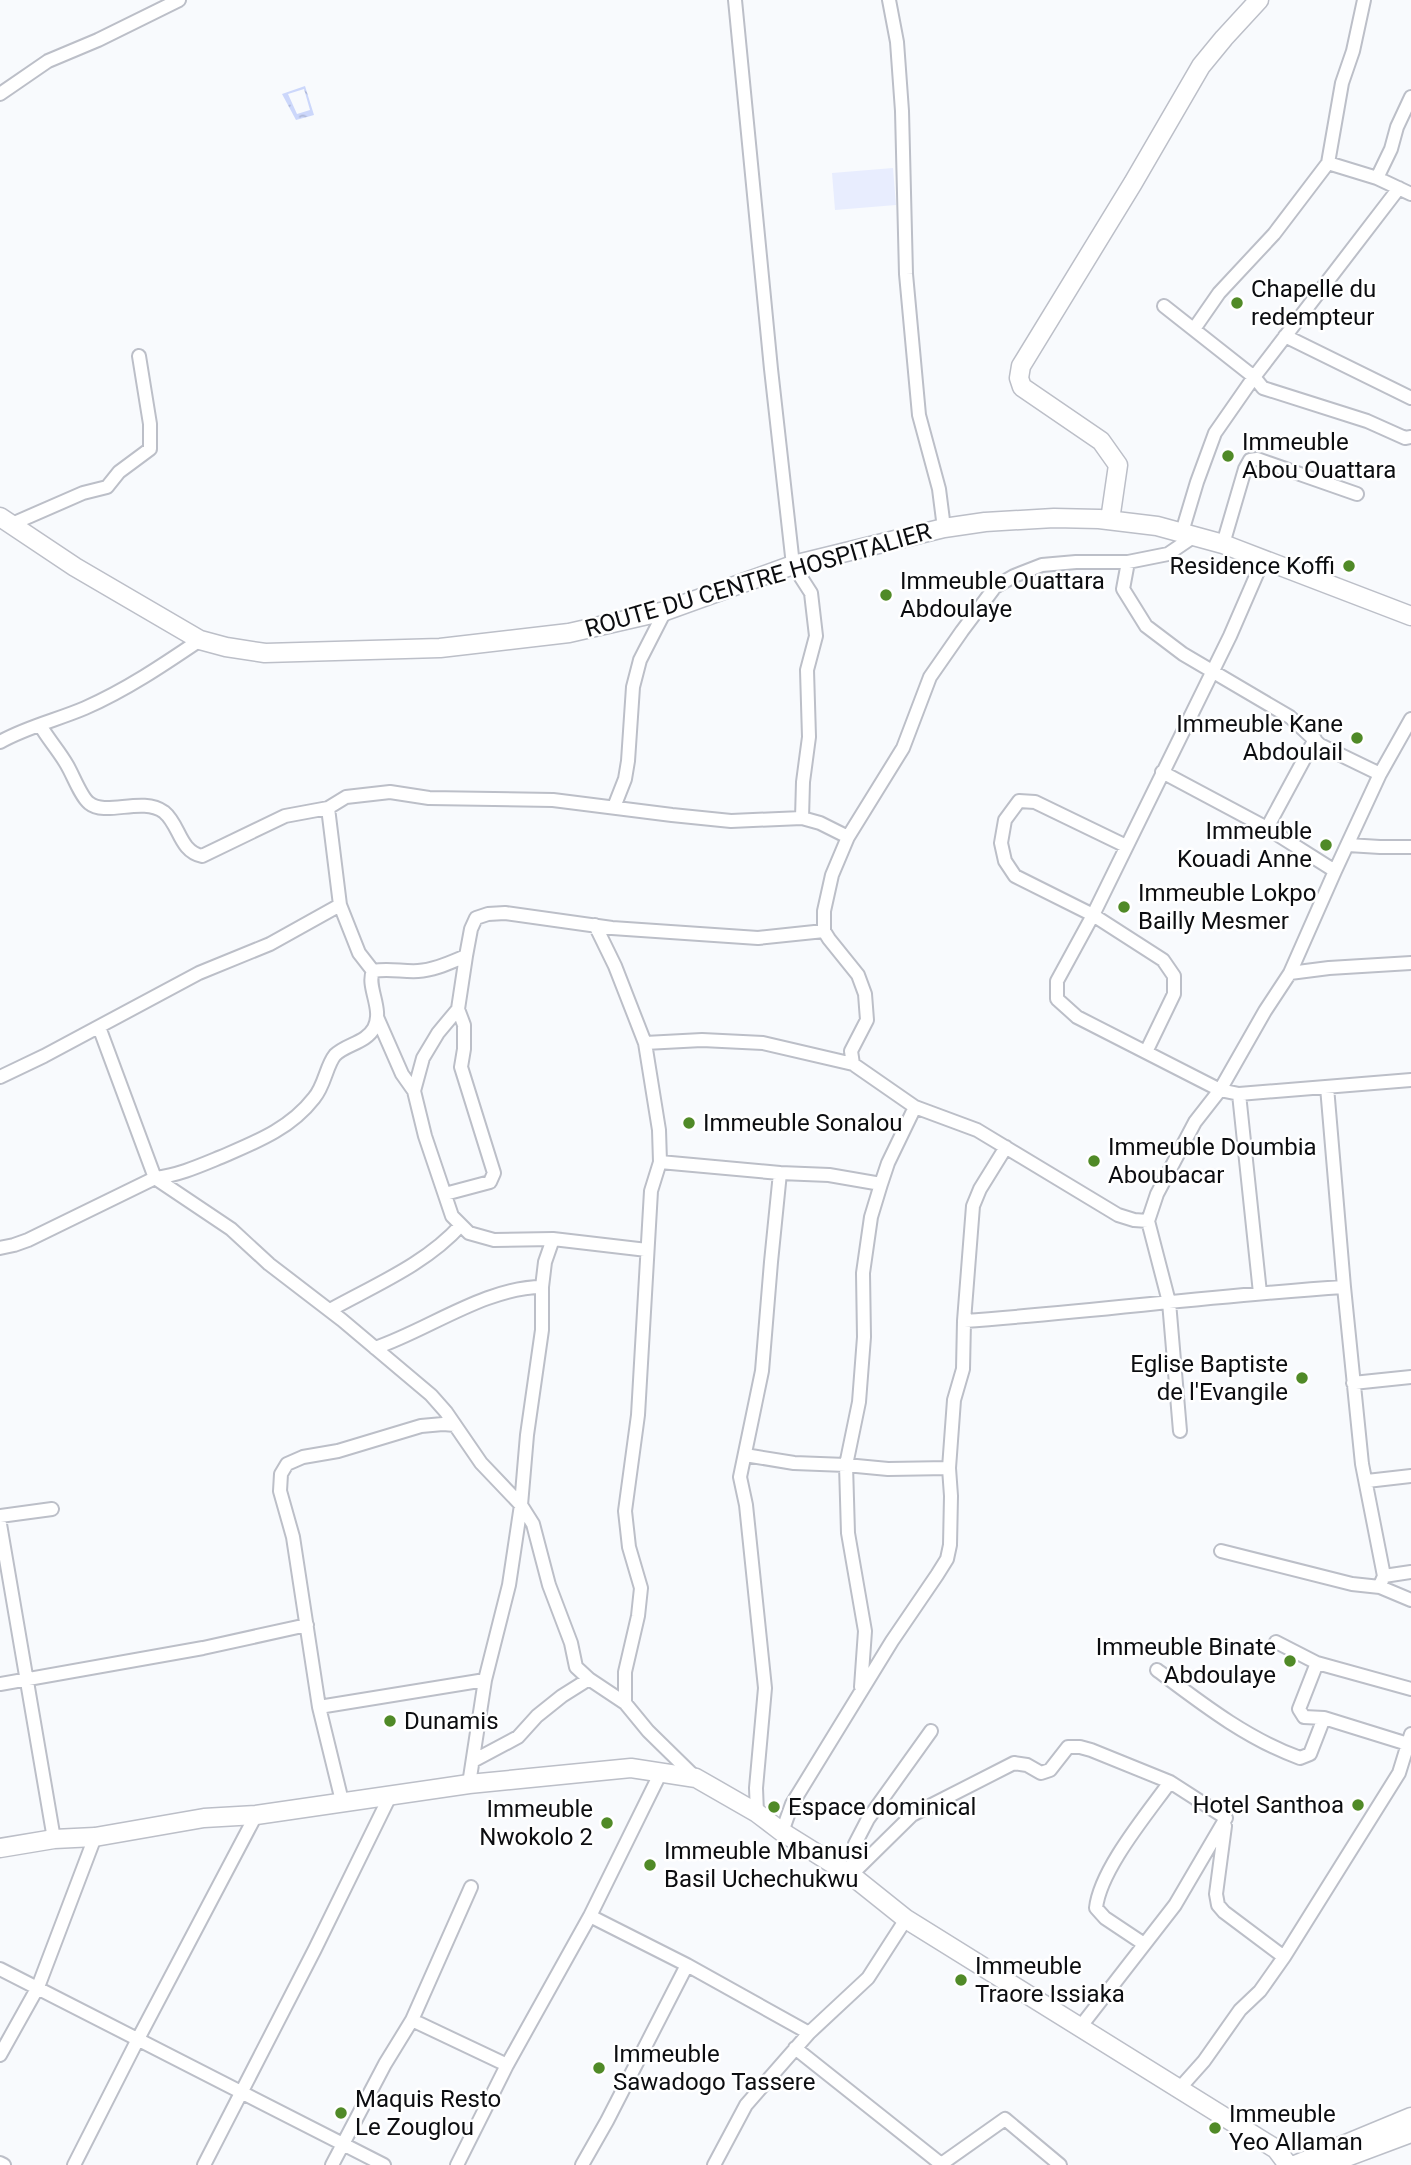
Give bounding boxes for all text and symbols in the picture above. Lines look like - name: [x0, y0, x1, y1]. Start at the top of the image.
- place label: Chapelle du redempteur: [1251, 275, 1376, 331]
- marker: Chapelle du redempteur: [1229, 295, 1245, 311]
- place label: Immeuble Abou Ouattara: [1242, 428, 1396, 484]
- marker: Immeuble Abou Ouattara: [1220, 448, 1236, 464]
- street label: ROUTE DU CENTRE HOSPITALIER: [582, 517, 935, 643]
- place label: Residence Koffi: [1170, 552, 1335, 580]
- marker: Residence Koffi: [1341, 558, 1357, 574]
- place label: Immeuble Ouattara Abdoulaye: [900, 567, 1105, 623]
- marker: Immeuble Ouattara Abdoulaye: [878, 587, 894, 603]
- place label: Immeuble Kane Abdoulail: [1176, 710, 1343, 766]
- marker: Immeuble Kane Abdoulail: [1349, 730, 1365, 746]
- place label: Immeuble Kouadi Anne: [1177, 817, 1312, 873]
- marker: Immeuble Kouadi Anne: [1318, 837, 1334, 853]
- place label: Immeuble Lokpo Bailly Mesmer: [1138, 879, 1317, 935]
- marker: Immeuble Lokpo Bailly Mesmer: [1116, 899, 1132, 915]
- place label: Immeuble Sonalou: [703, 1109, 903, 1137]
- marker: Immeuble Sonalou: [681, 1115, 697, 1131]
- place label: Immeuble Doumbia Aboubacar: [1108, 1133, 1317, 1189]
- marker: Immeuble Doumbia Aboubacar: [1086, 1153, 1102, 1169]
- place label: Eglise Baptiste de l'Evangile: [1130, 1350, 1288, 1406]
- marker: Eglise Baptiste de l'Evangile: [1294, 1370, 1310, 1386]
- place label: Immeuble Binate Abdoulaye: [1096, 1633, 1276, 1689]
- marker: Immeuble Binate Abdoulaye: [1282, 1653, 1298, 1669]
- place label: Dunamis: [404, 1707, 499, 1735]
- marker: Dunamis: [382, 1713, 398, 1729]
- place label: Hotel Santhoa: [1192, 1791, 1344, 1819]
- place label: Espace dominical: [788, 1793, 976, 1821]
- place label: Immeuble Nwokolo 2: [479, 1795, 593, 1851]
- marker: Hotel Santhoa: [1350, 1797, 1366, 1813]
- marker: Espace dominical: [766, 1799, 782, 1815]
- marker: Immeuble Nwokolo 2: [599, 1815, 615, 1831]
- place label: Immeuble Mbanusi Basil Uchechukwu: [664, 1837, 869, 1893]
- marker: Immeuble Mbanusi Basil Uchechukwu: [642, 1857, 658, 1873]
- place label: Immeuble Traore Issiaka: [975, 1952, 1125, 2008]
- marker: Immeuble Traore Issiaka: [953, 1972, 969, 1988]
- place label: Immeuble Sawadogo Tassere: [613, 2040, 815, 2096]
- marker: Immeuble Sawadogo Tassere: [591, 2060, 607, 2076]
- place label: Maquis Resto Le Zouglou: [355, 2085, 501, 2141]
- place label: Immeuble Yeo Allaman: [1229, 2100, 1363, 2156]
- marker: Maquis Resto Le Zouglou: [333, 2105, 349, 2121]
- marker: Immeuble Yeo Allaman: [1207, 2120, 1223, 2136]

